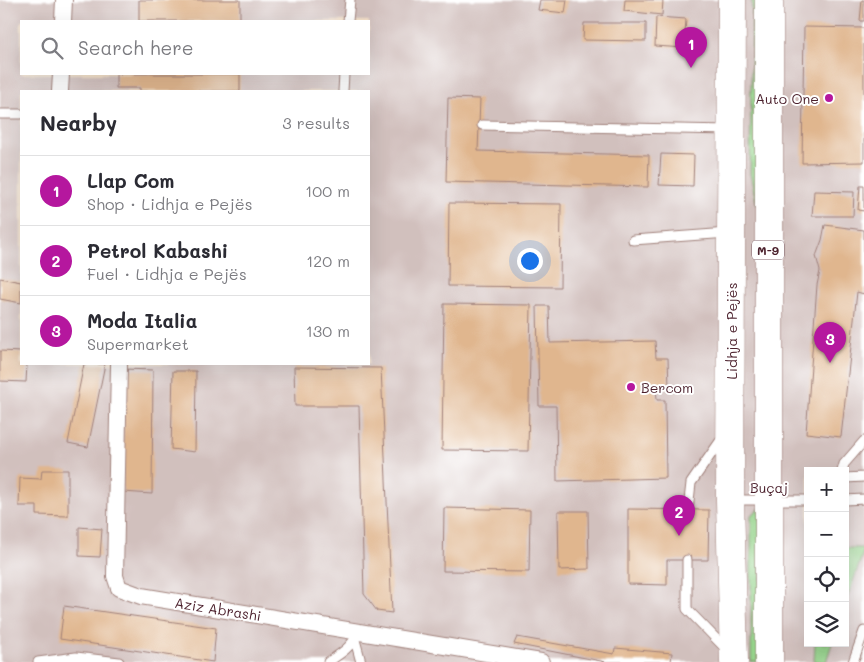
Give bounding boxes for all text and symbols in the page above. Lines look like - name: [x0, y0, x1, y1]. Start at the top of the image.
- search box: [20, 20, 370, 75]
- pin: 1: [675, 27, 707, 68]
- icon: search: [38, 34, 66, 62]
- text: Search here: [78, 35, 194, 60]
- place label: Auto One: [755, 89, 819, 108]
- marker: Auto One: [823, 92, 835, 104]
- text: Nearby: [40, 109, 117, 136]
- text: 3 results: [282, 112, 350, 133]
- text: Llap Com: [87, 168, 174, 193]
- text: 1: [52, 180, 60, 201]
- text: 100 m: [305, 180, 350, 201]
- text: Shop · Lidhja e Pejës: [87, 193, 253, 214]
- text: Petrol Kabashi: [87, 238, 228, 263]
- road number: M-9: [752, 240, 784, 260]
- your location: [517, 248, 543, 274]
- text: 2: [52, 250, 60, 271]
- text: 120 m: [306, 250, 350, 271]
- text: Fuel · Lidhja e Pejës: [87, 263, 247, 284]
- street label: Lidhja e Pejës: [722, 282, 741, 380]
- text: Moda Italia: [87, 308, 197, 333]
- text: 3: [51, 320, 61, 341]
- text: 130 m: [306, 320, 350, 341]
- pin: 3: [814, 322, 846, 363]
- text: Supermarket: [87, 333, 189, 354]
- place label: Bercom: [641, 378, 693, 397]
- marker: Bercom: [625, 381, 637, 393]
- map controls: [804, 467, 849, 647]
- button: +: [804, 467, 849, 512]
- street label: Buçaj: [750, 478, 788, 497]
- pin: 2: [663, 495, 695, 536]
- button: −: [804, 512, 849, 557]
- button: locate: [804, 557, 849, 602]
- street label: Aziz Abrashi: [173, 593, 263, 625]
- button: layers: [804, 602, 849, 647]

